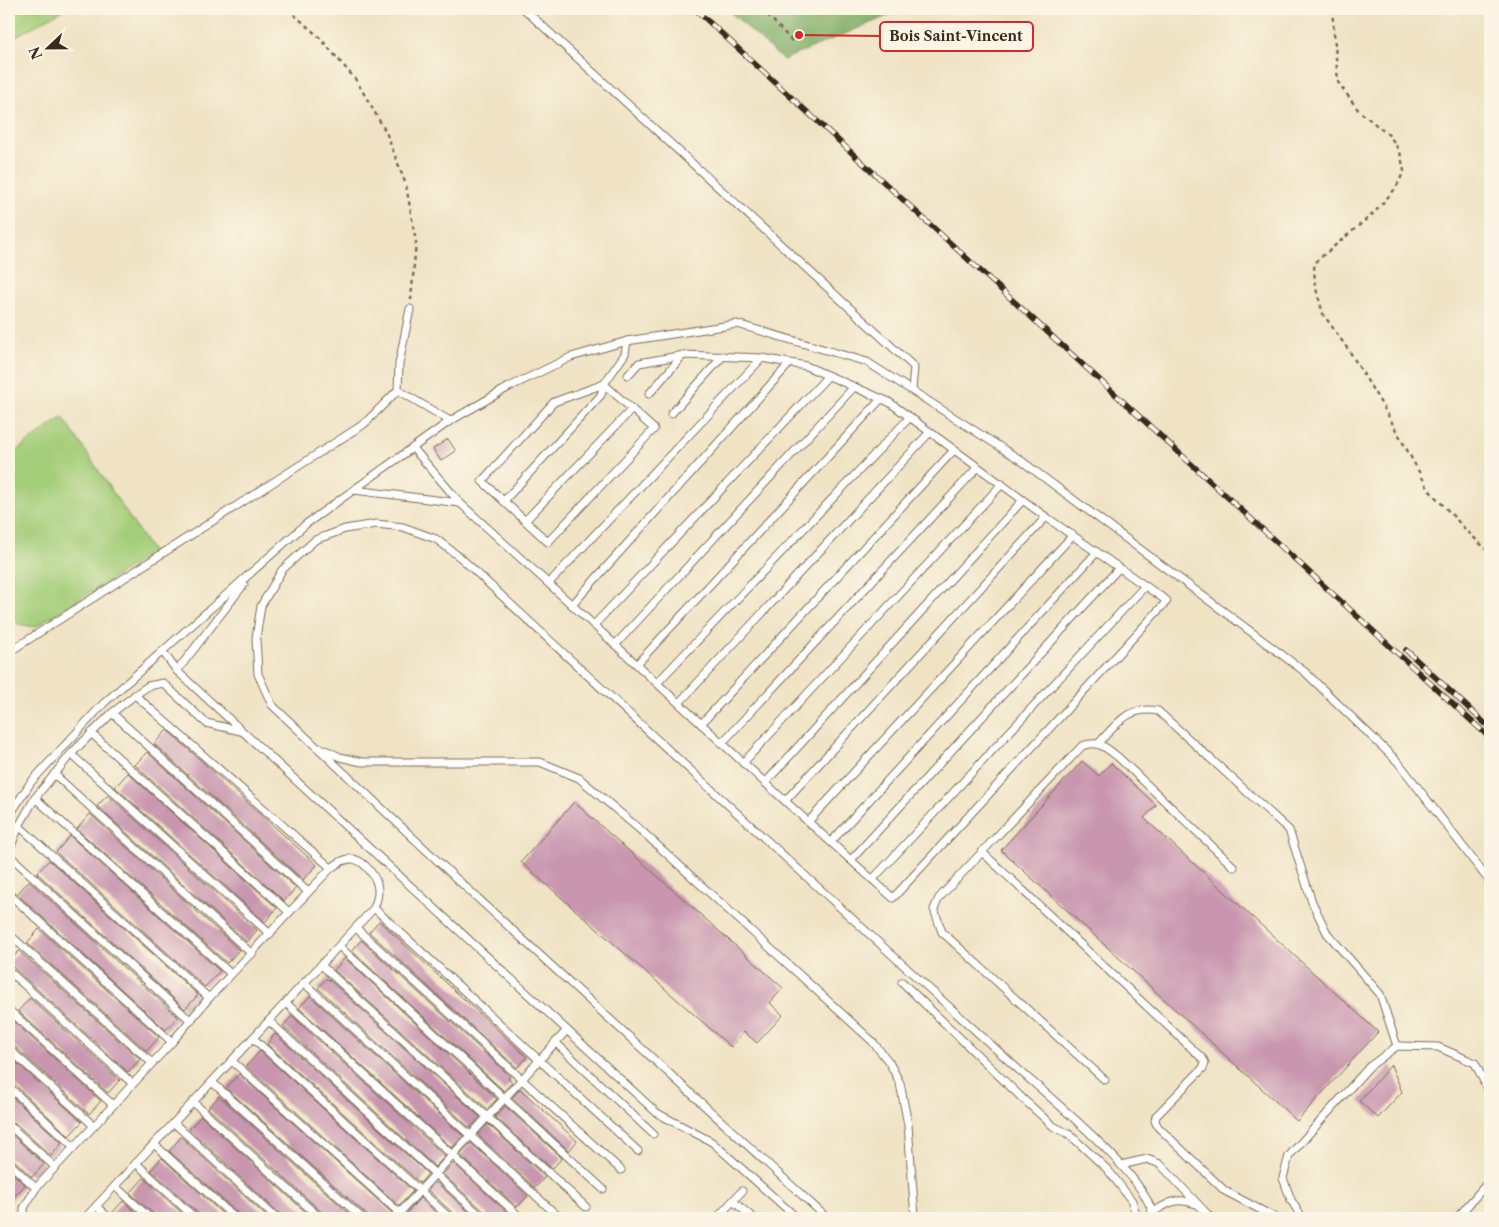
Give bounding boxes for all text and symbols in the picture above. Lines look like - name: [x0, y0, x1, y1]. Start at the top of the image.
- north arrow: [22, 22, 72, 72]
- callout: Bois Saint-Vincent: [880, 22, 1033, 51]
- text: Bois Saint-Vincent: [889, 27, 1023, 45]
- text: N: [25, 44, 47, 62]

